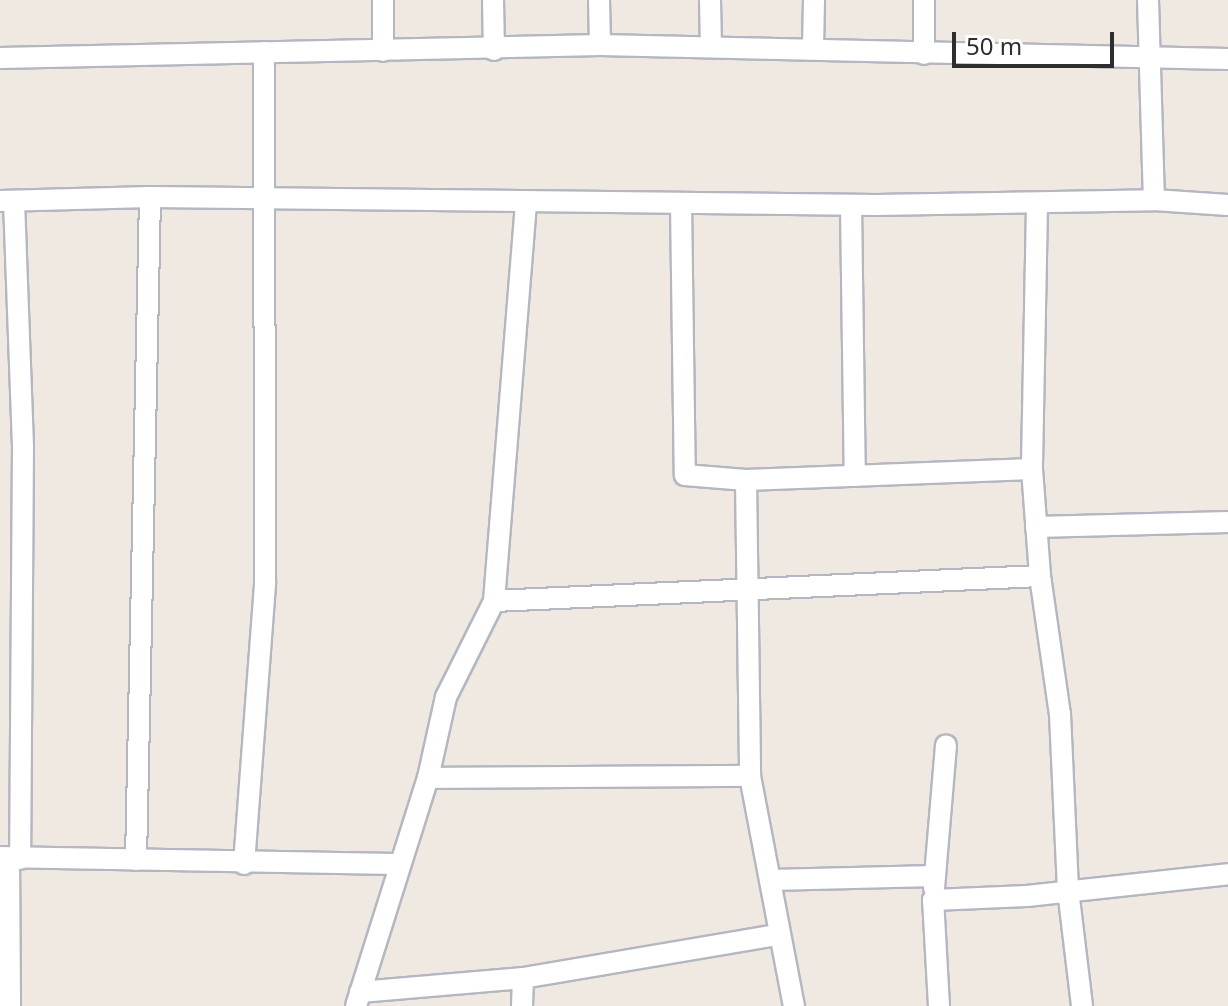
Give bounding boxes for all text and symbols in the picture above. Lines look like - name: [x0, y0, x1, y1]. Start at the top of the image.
- scale bar: [956, 16, 1118, 66]
- text: 50 m: [966, 29, 1022, 62]

